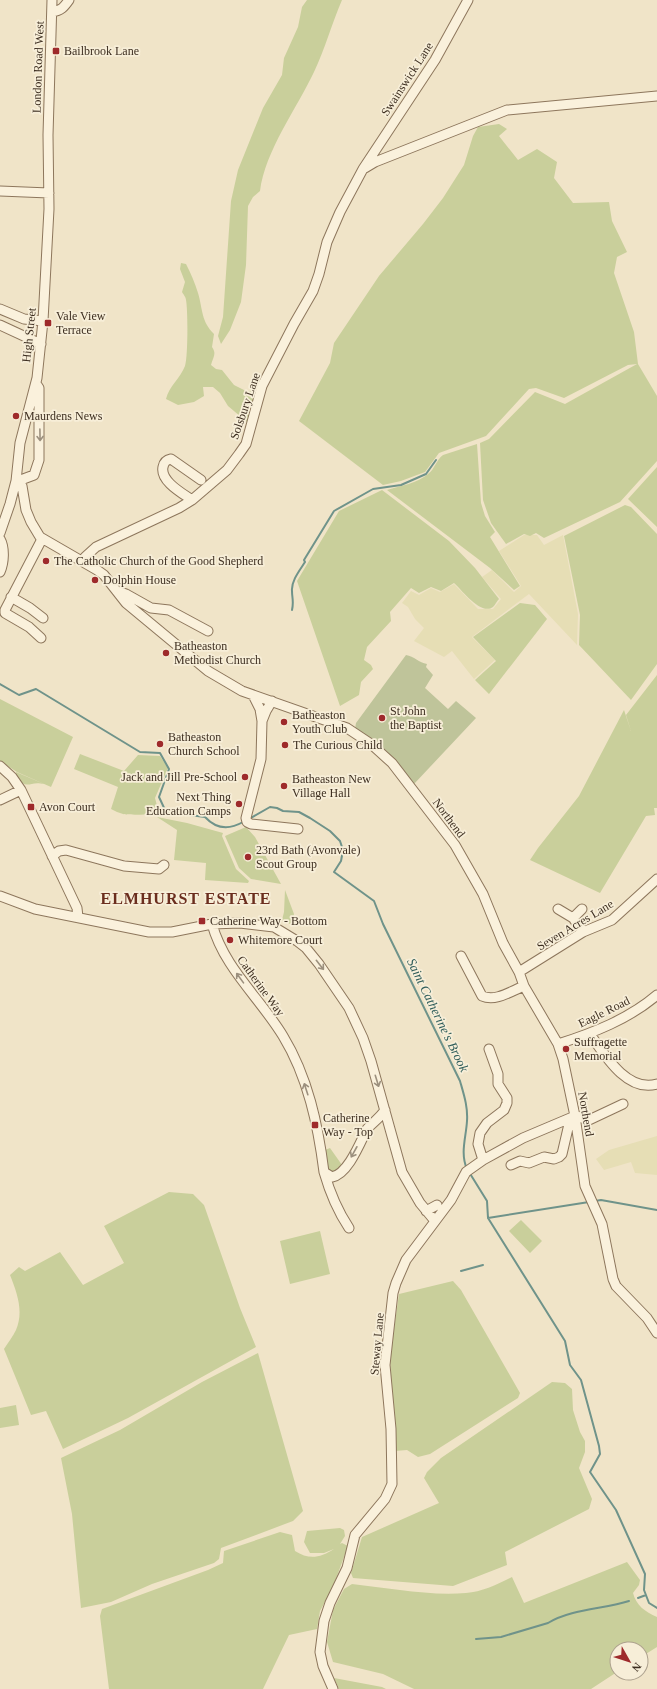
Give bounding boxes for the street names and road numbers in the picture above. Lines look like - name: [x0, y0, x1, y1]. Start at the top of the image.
- street label: London Road West: [29, 20, 47, 113]
- street label: Swainswick Lane: [378, 40, 436, 118]
- street label: High Street: [19, 306, 39, 363]
- street label: Solsbury Lane: [227, 371, 263, 441]
- street label: Northend: [430, 796, 468, 840]
- street label: Seven Acres Lane: [534, 897, 616, 953]
- street label: Catherine Way: [234, 953, 288, 1019]
- street label: Eagle Road: [576, 994, 632, 1030]
- street label: Northend: [575, 1090, 597, 1138]
- street label: Steway Lane: [367, 1312, 387, 1376]

